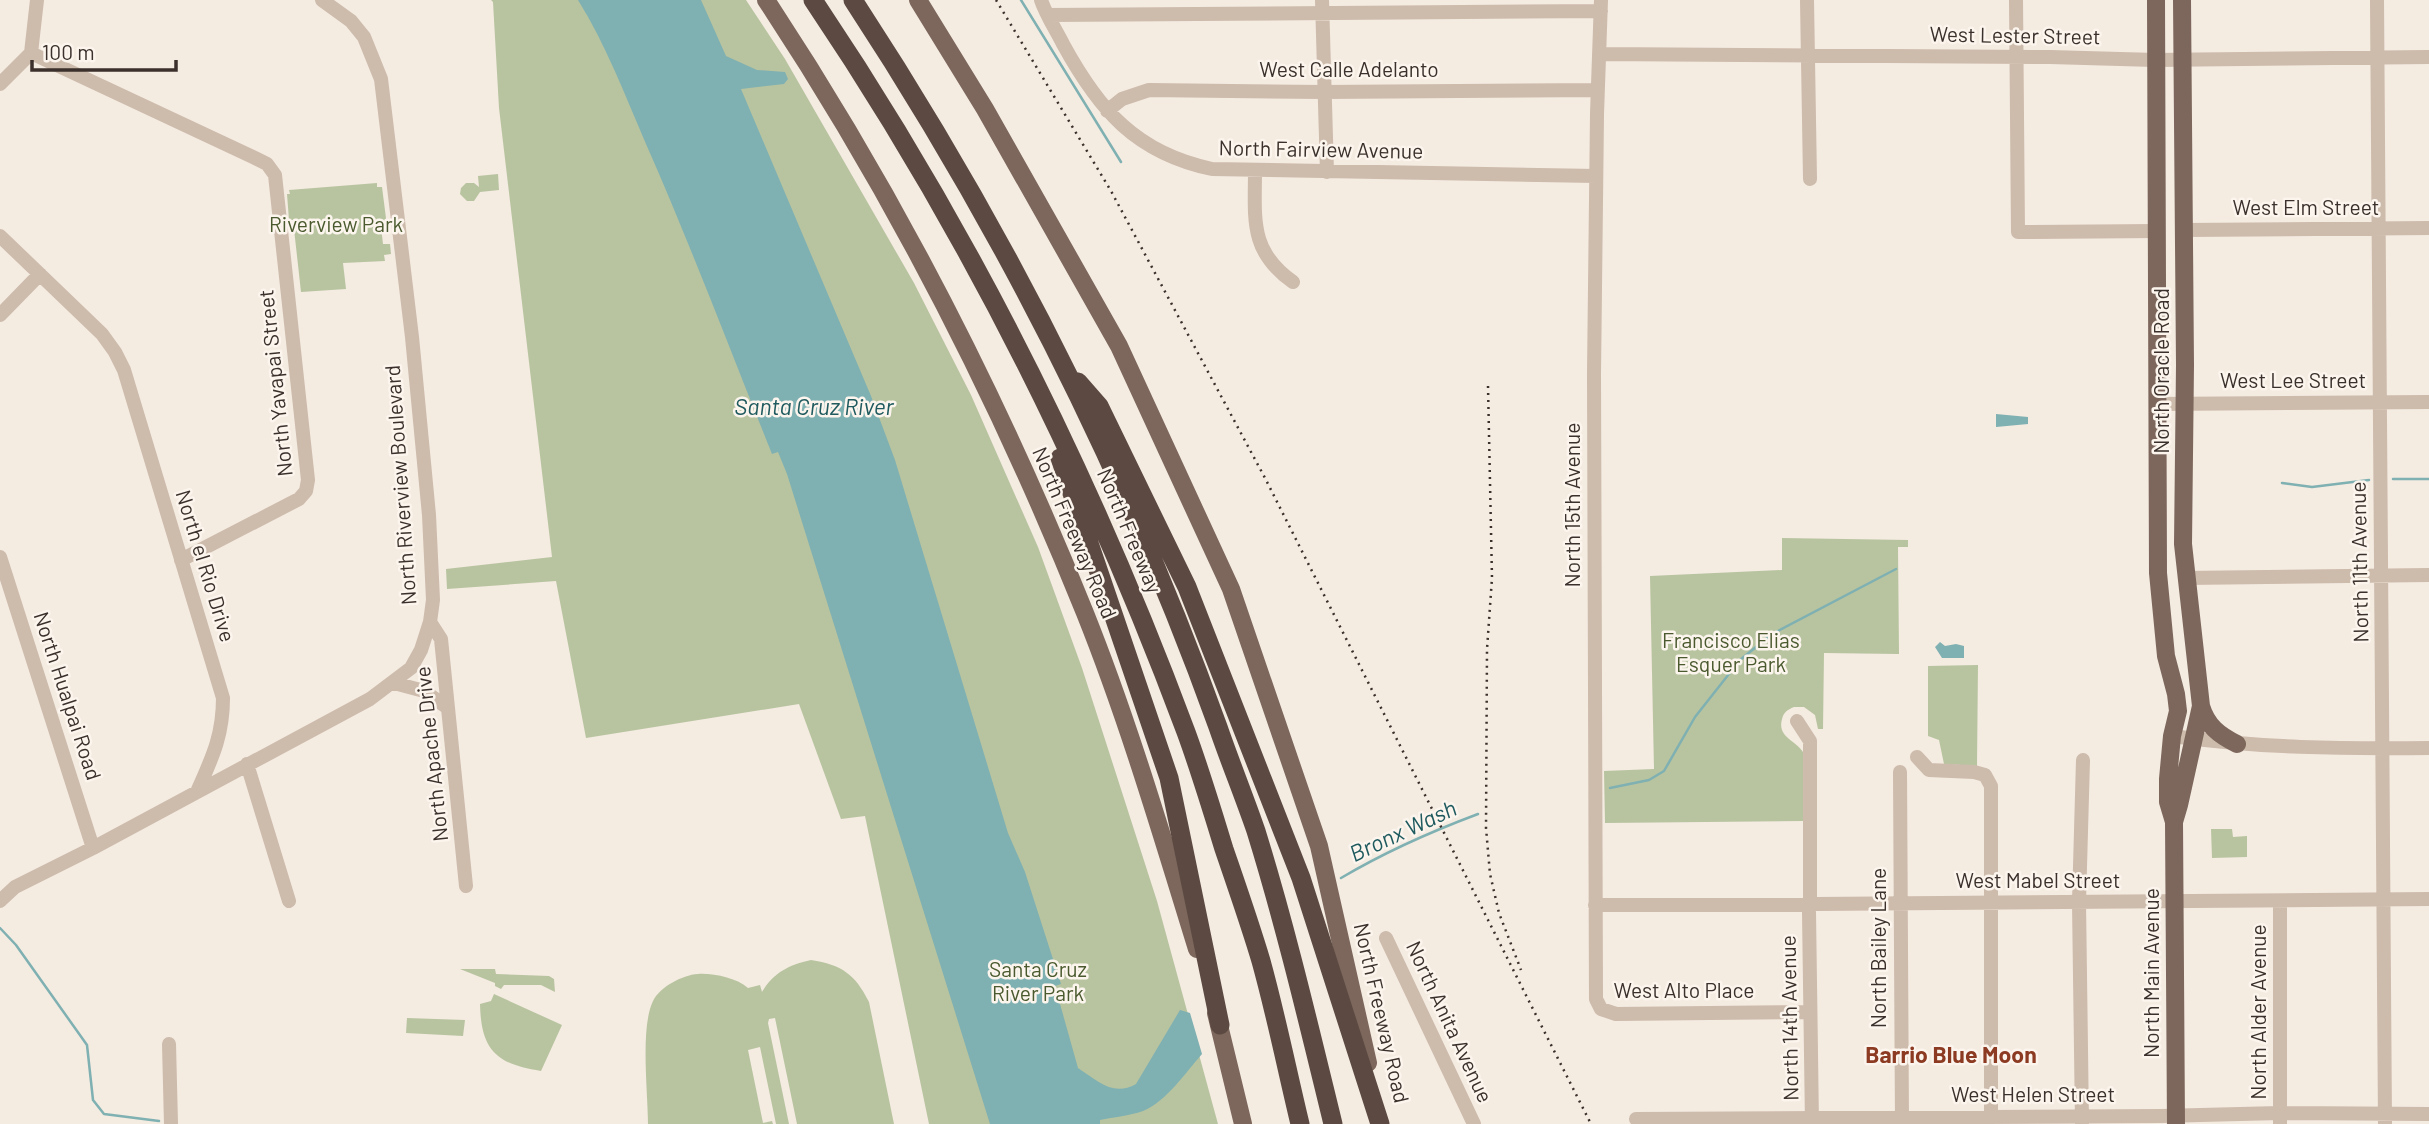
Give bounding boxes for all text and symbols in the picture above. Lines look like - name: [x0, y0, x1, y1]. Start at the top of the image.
- street label: West Lester Street: [1929, 21, 2101, 48]
- scale bar: [32, 28, 175, 72]
- text: 100 m: [42, 39, 95, 64]
- street label: West Calle Adelanto: [1259, 56, 1439, 81]
- street label: North Fairview Avenue: [1218, 134, 1424, 163]
- street label: West Elm Street: [2233, 194, 2379, 219]
- park label: Riverview Park: [269, 211, 403, 236]
- street label: North Yavapai Street: [252, 288, 297, 478]
- street label: North Oracle Road: [2148, 288, 2173, 454]
- street label: North Riverview Boulevard: [379, 364, 420, 606]
- street label: West Lee Street: [2220, 367, 2366, 392]
- water label: Santa Cruz River: [734, 392, 895, 420]
- street label: North 15th Avenue: [1559, 423, 1584, 587]
- street label: North Freeway Road: [1028, 443, 1123, 622]
- street label: North Freeway: [1093, 464, 1168, 597]
- street label: North 11th Avenue: [2345, 481, 2372, 643]
- street label: North el Rio Drive: [171, 487, 241, 645]
- street label: North Hualpai Road: [29, 608, 107, 783]
- park label: Francisco Elias Esquer Park: [1662, 627, 1800, 676]
- street label: North Apache Drive: [409, 665, 452, 843]
- water label: Bronx Wash: [1345, 793, 1461, 867]
- street label: West Mabel Street: [1956, 867, 2120, 892]
- street label: North Bailey Lane: [1865, 868, 1890, 1028]
- street label: North Main Avenue: [2138, 888, 2163, 1058]
- street label: North Freeway Road: [1350, 920, 1415, 1105]
- street label: North Alder Avenue: [2245, 924, 2270, 1100]
- street label: North 14th Avenue: [1775, 935, 1802, 1101]
- street label: North Anita Avenue: [1402, 937, 1499, 1106]
- park label: Santa Cruz River Park: [989, 956, 1087, 1005]
- street label: West Alto Place: [1614, 977, 1754, 1002]
- district label: Barrio Blue Moon: [1865, 1040, 2037, 1068]
- street label: West Helen Street: [1951, 1081, 2115, 1106]

